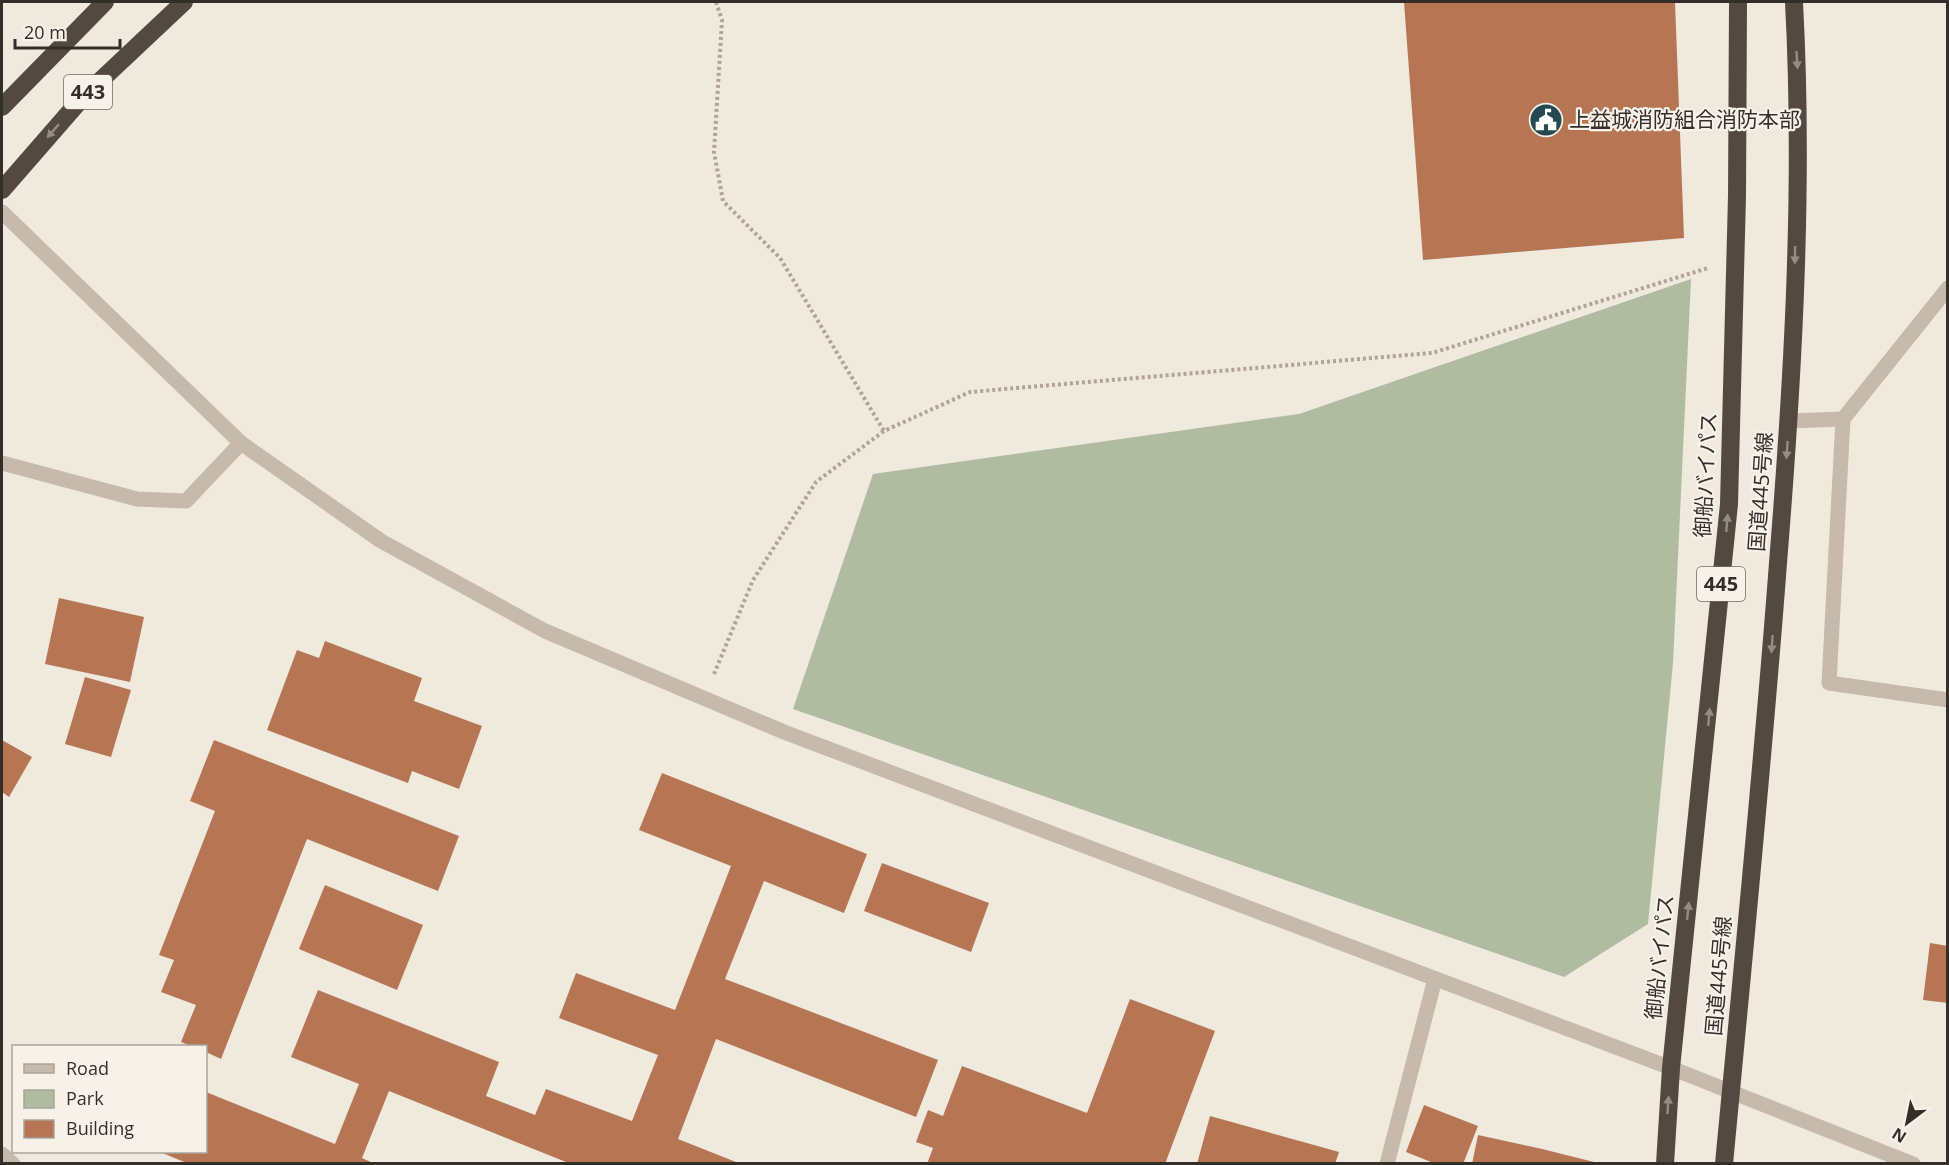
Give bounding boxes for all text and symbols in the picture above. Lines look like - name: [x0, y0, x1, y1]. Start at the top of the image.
- scale bar: [15, 12, 120, 50]
- text: 20 m: [24, 20, 66, 44]
- one-way arrow: [1792, 50, 1802, 69]
- road number: 443: [64, 75, 112, 109]
- public building icon: 上益城消防組合消防本部: [1528, 102, 1564, 138]
- place label: 上益城消防組合消防本部: [1569, 105, 1800, 133]
- one-way arrow: [47, 123, 60, 138]
- one-way arrow: [1790, 245, 1800, 264]
- street label: 御船バイパス: [1688, 412, 1722, 538]
- street label: 国道445号線: [1742, 431, 1778, 553]
- one-way arrow: [1782, 440, 1792, 459]
- one-way arrow: [1722, 514, 1732, 533]
- road number: 445: [1697, 567, 1745, 601]
- one-way arrow: [1767, 635, 1777, 654]
- one-way arrow: [1704, 708, 1714, 727]
- street label: 御船バイパス: [1639, 893, 1679, 1021]
- one-way arrow: [1683, 902, 1693, 921]
- street label: 国道445号線: [1699, 915, 1737, 1037]
- legend: [12, 1045, 207, 1153]
- text: Road: [66, 1056, 109, 1080]
- text: Park: [66, 1086, 104, 1110]
- north arrow: [1877, 1093, 1937, 1153]
- one-way arrow: [1664, 1096, 1673, 1115]
- text: Building: [66, 1116, 134, 1140]
- text: N: [1888, 1123, 1910, 1148]

